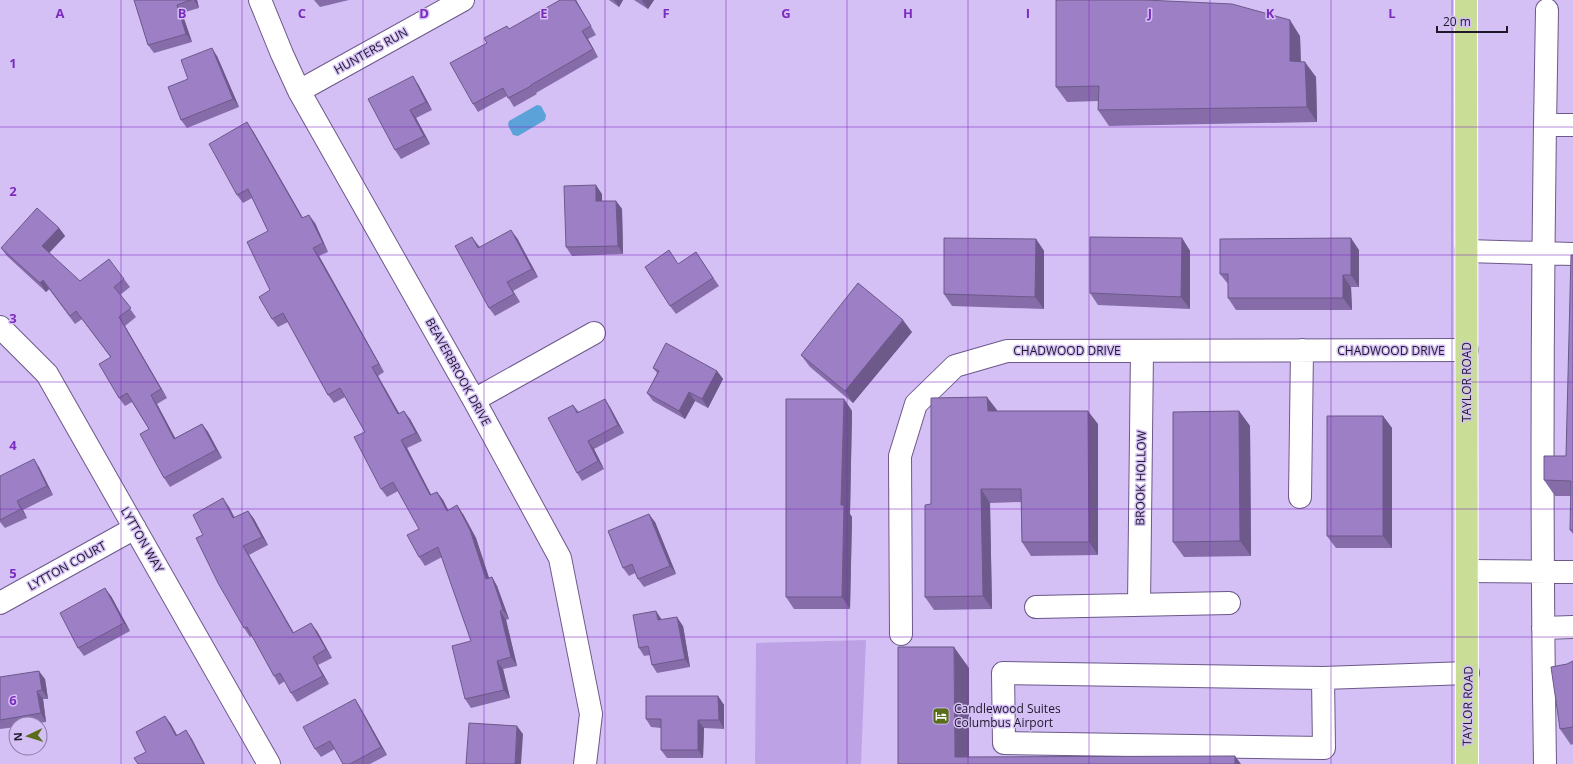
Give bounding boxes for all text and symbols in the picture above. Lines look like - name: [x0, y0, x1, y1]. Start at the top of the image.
- text: A: [56, 4, 65, 22]
- text: B: [178, 4, 187, 22]
- text: C: [298, 4, 306, 22]
- text: D: [419, 4, 429, 22]
- text: E: [540, 4, 548, 22]
- text: F: [662, 4, 670, 22]
- text: G: [781, 4, 791, 22]
- text: H: [903, 4, 913, 22]
- text: I: [1026, 4, 1030, 22]
- text: J: [1147, 4, 1152, 22]
- text: K: [1266, 4, 1275, 22]
- text: L: [1388, 4, 1396, 22]
- scale bar: [1437, 8, 1507, 34]
- text: 20 m: [1443, 13, 1471, 30]
- street label: HUNTERS RUN: [331, 23, 411, 78]
- text: 1: [9, 54, 17, 72]
- text: 2: [9, 182, 17, 200]
- text: 3: [9, 309, 17, 327]
- street label: BEAVERBROOK DRIVE: [422, 315, 495, 429]
- street label: CHADWOOD DRIVE: [1013, 342, 1121, 359]
- street label: CHADWOOD DRIVE: [1337, 342, 1445, 359]
- street label: TAYLOR ROAD: [1458, 342, 1475, 422]
- street label: BROOK HOLLOW: [1131, 430, 1150, 526]
- text: 4: [9, 436, 17, 454]
- street label: LYTTON WAY: [117, 504, 168, 576]
- street label: LYTTON COURT: [24, 537, 109, 594]
- text: 5: [9, 564, 17, 582]
- street label: TAYLOR ROAD: [1458, 666, 1477, 746]
- text: 6: [9, 691, 17, 709]
- place label: Candlewood Suites Columbus Airport: [954, 700, 1061, 731]
- hotel icon: Candlewood Suites Columbus Airport: [931, 706, 951, 726]
- north arrow: [8, 716, 48, 756]
- text: N: [10, 732, 25, 742]

